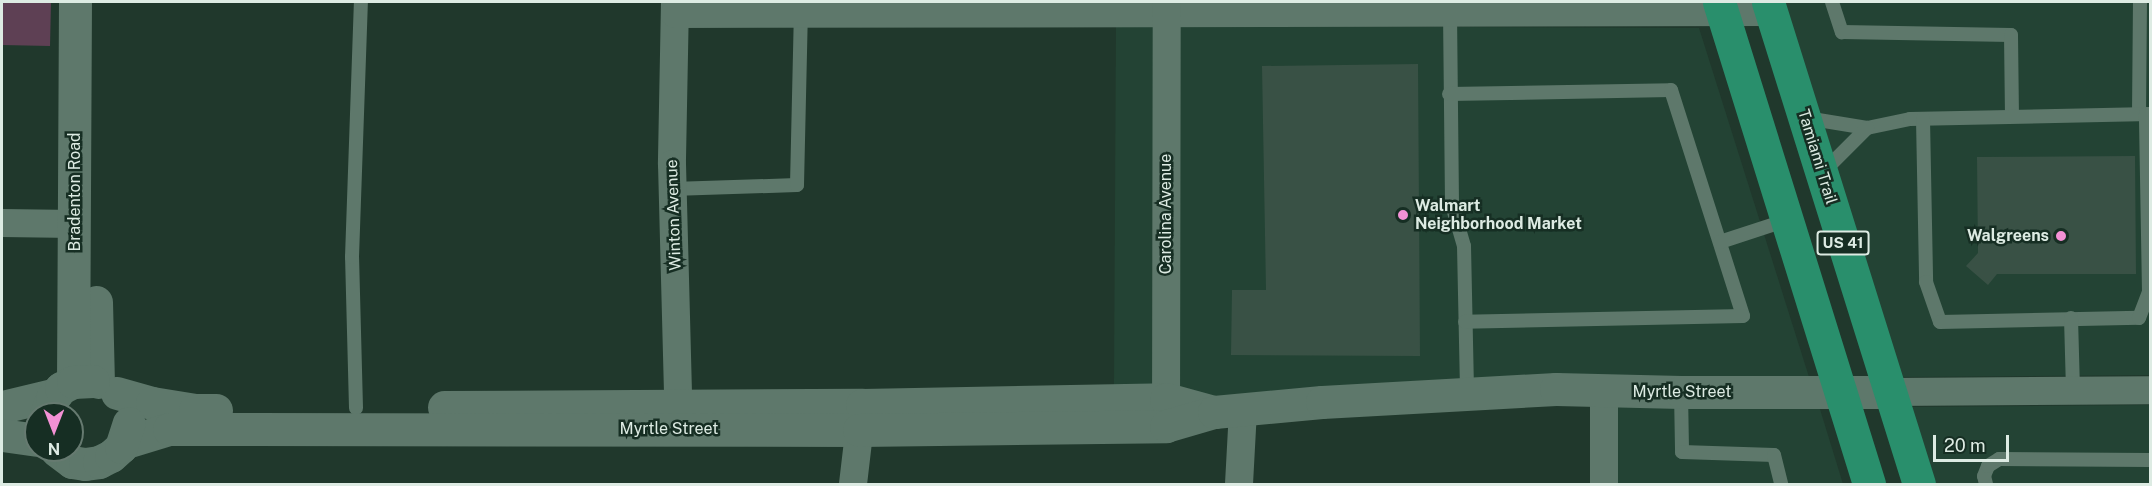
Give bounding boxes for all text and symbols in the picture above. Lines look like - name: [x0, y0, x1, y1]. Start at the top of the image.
- street label: Tamiami Trail: [1793, 107, 1841, 207]
- street label: Bradenton Road: [65, 132, 85, 252]
- street label: Carolina Avenue: [1156, 154, 1176, 274]
- street label: Winton Avenue: [662, 159, 686, 271]
- place label: Walmart Neighborhood Market: [1415, 196, 1582, 234]
- marker: Walmart Neighborhood Market: [1396, 208, 1410, 222]
- place label: Walgreens: [1967, 226, 2049, 246]
- marker: Walgreens: [2054, 229, 2068, 243]
- road number: US 41: [1816, 231, 1870, 255]
- street label: Myrtle Street: [1632, 382, 1732, 402]
- north arrow: [24, 402, 84, 462]
- street label: Myrtle Street: [619, 419, 719, 439]
- scale bar: [1936, 423, 2012, 461]
- text: 20 m: [1944, 435, 1986, 456]
- text: N: [48, 439, 60, 458]

